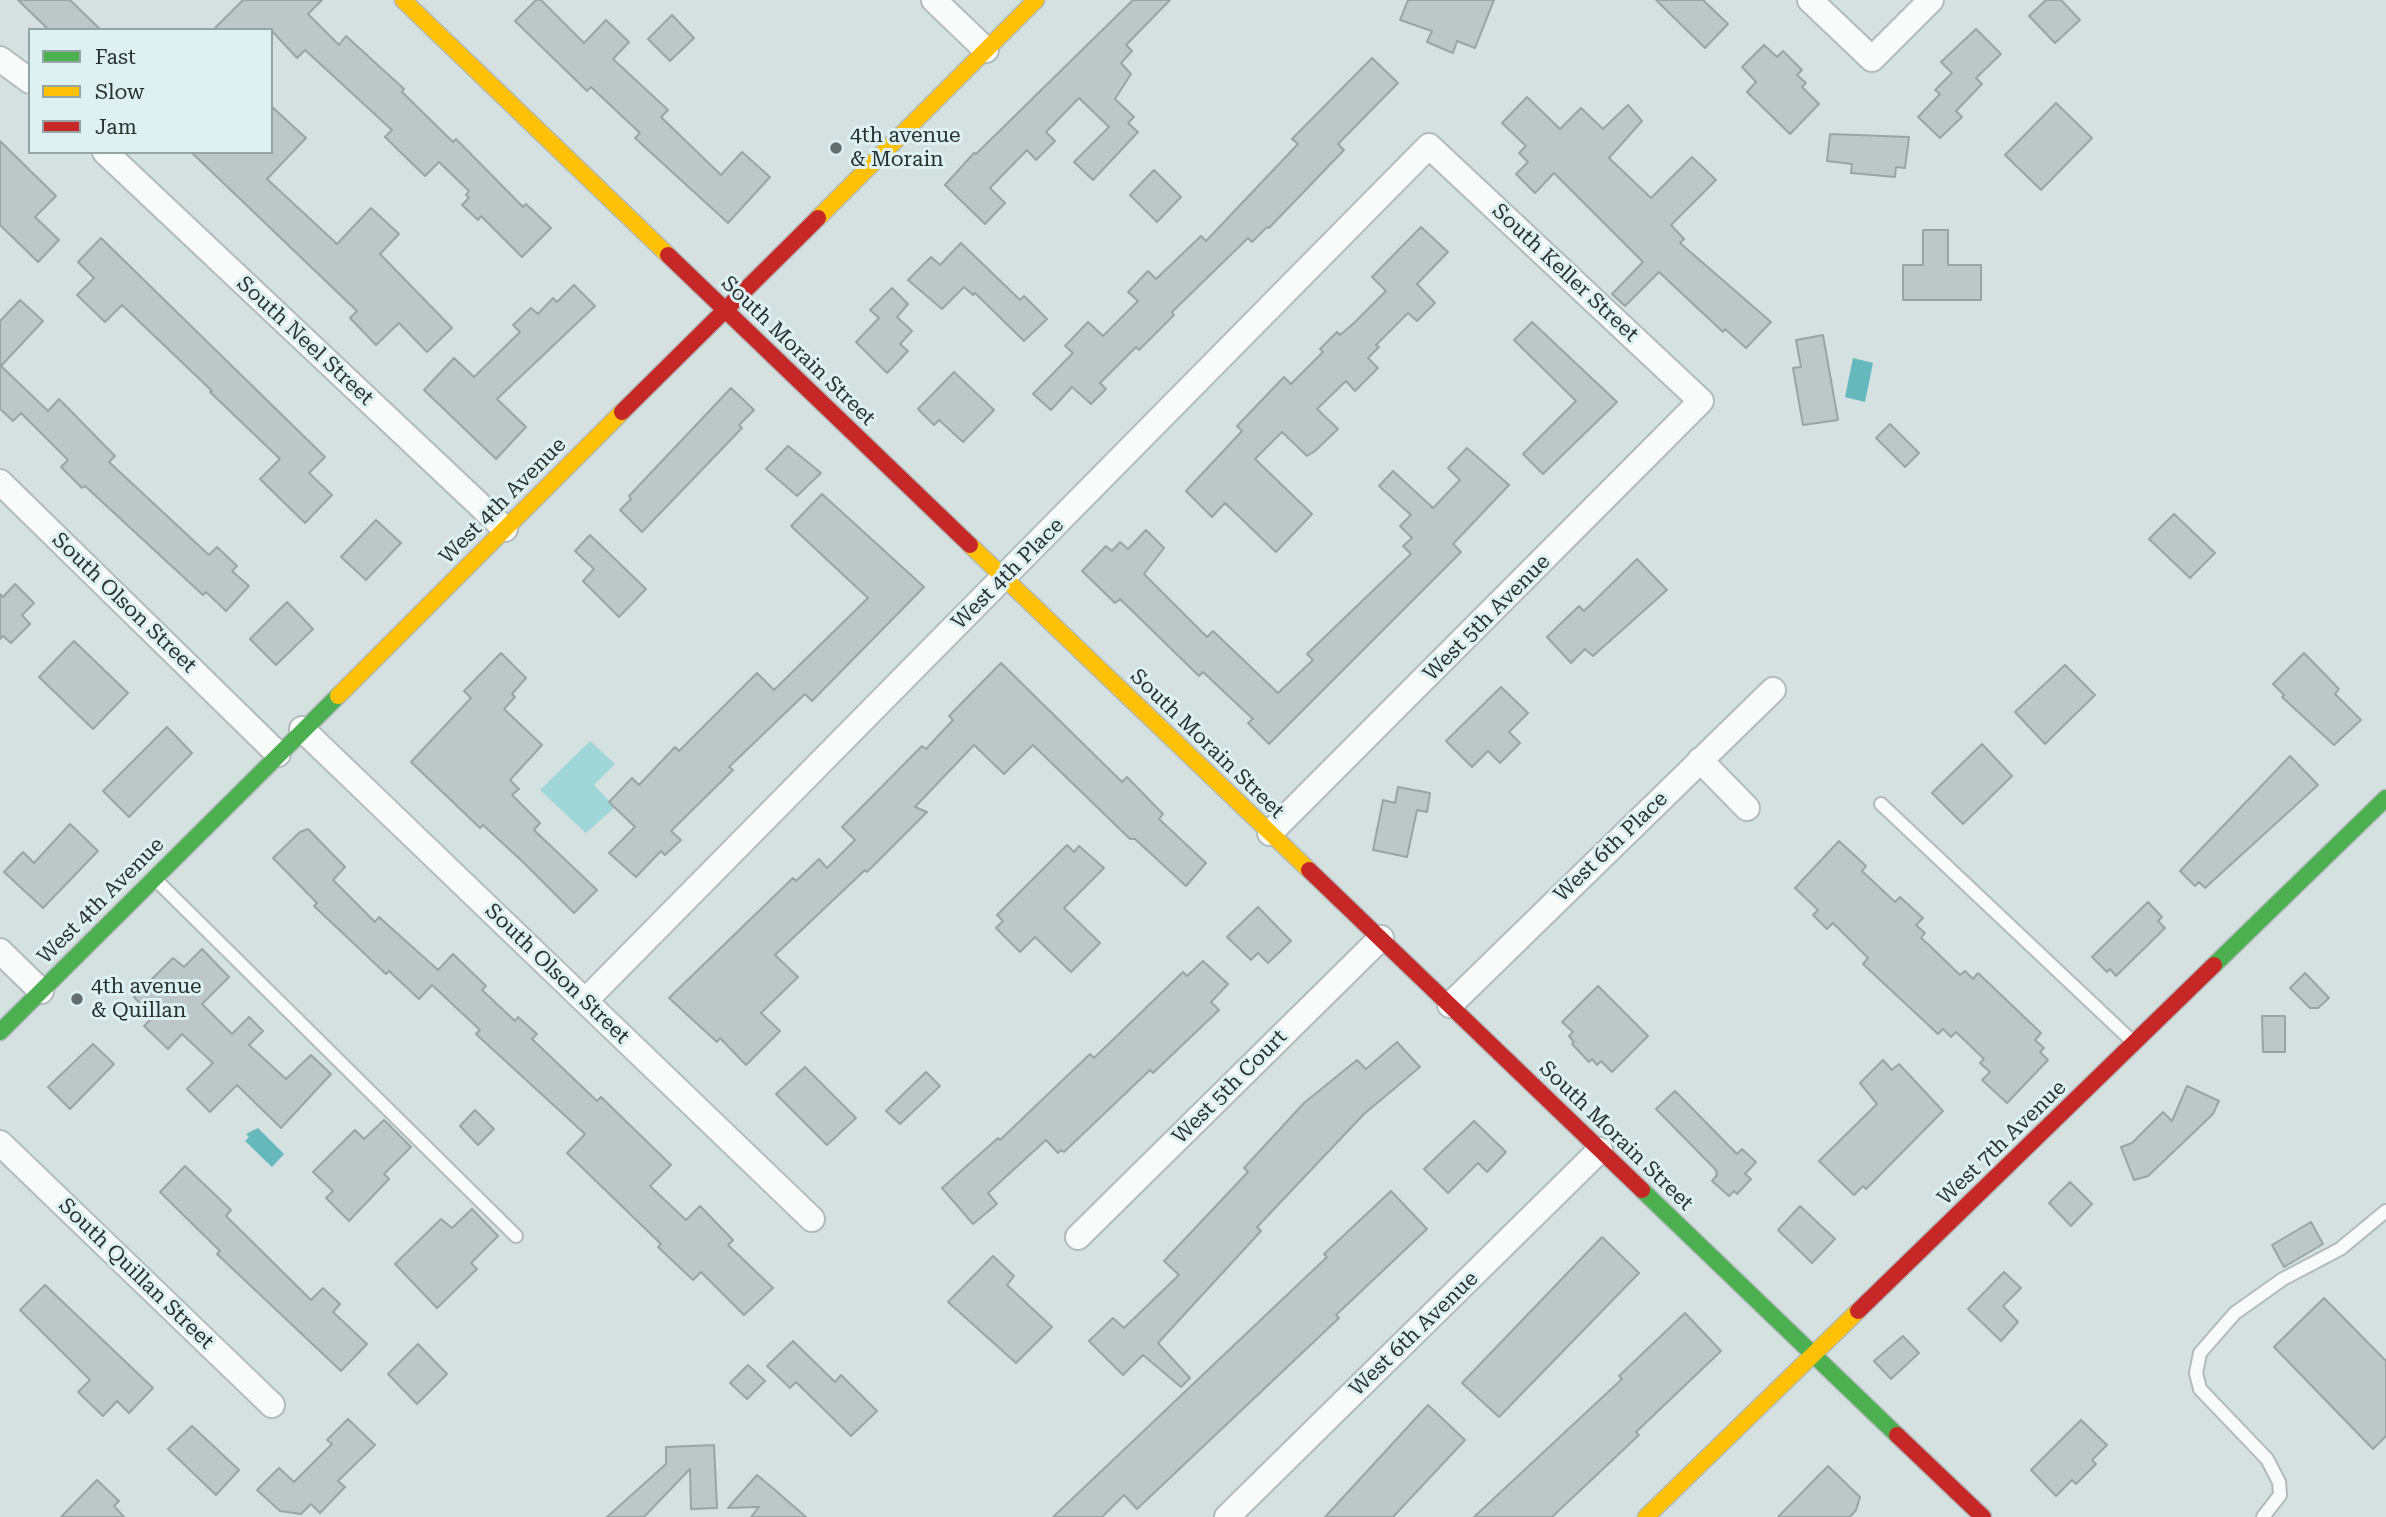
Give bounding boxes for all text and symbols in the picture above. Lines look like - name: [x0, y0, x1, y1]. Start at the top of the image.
- legend: [28, 28, 273, 154]
- text: Fast: [95, 45, 136, 69]
- text: Slow: [95, 80, 144, 104]
- text: Jam: [95, 115, 137, 139]
- place label: 4th avenue & Morain: [850, 123, 961, 173]
- marker: 4th avenue & Morain: [828, 140, 844, 156]
- street label: South Keller Street: [1487, 199, 1643, 347]
- street label: South Neel Street: [231, 271, 379, 411]
- street label: South Morain Street: [716, 271, 880, 431]
- street label: West 4th Avenue: [434, 432, 572, 570]
- street label: West 4th Place: [947, 513, 1069, 635]
- street label: South Olson Street: [47, 528, 201, 678]
- street label: West 5th Avenue: [1418, 549, 1556, 687]
- street label: South Morain Street: [1125, 664, 1289, 824]
- street label: West 6th Place: [1549, 787, 1673, 907]
- street label: West 4th Avenue: [32, 832, 170, 970]
- street label: South Olson Street: [480, 899, 634, 1049]
- place label: 4th avenue & Quillan: [91, 974, 202, 1024]
- marker: 4th avenue & Quillan: [69, 991, 85, 1007]
- street label: West 5th Court: [1168, 1025, 1292, 1149]
- street label: South Morain Street: [1534, 1056, 1698, 1216]
- street label: West 7th Avenue: [1933, 1075, 2071, 1211]
- street label: South Quillan Street: [53, 1193, 219, 1355]
- street label: West 6th Avenue: [1345, 1266, 1483, 1402]

